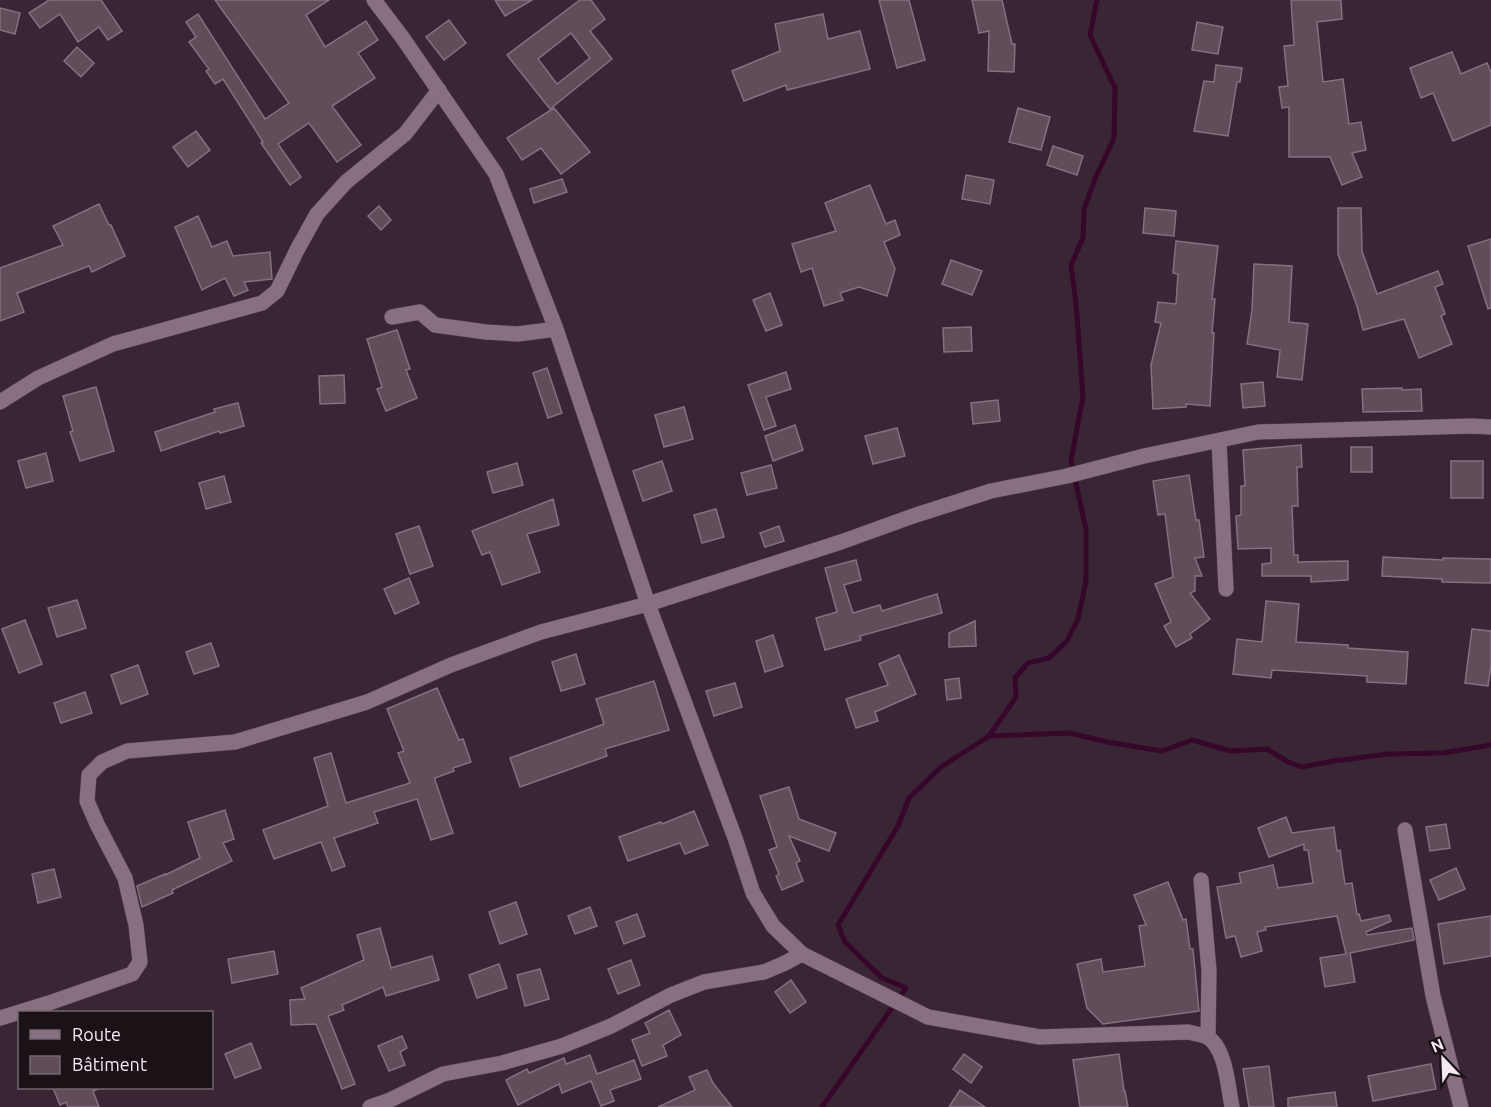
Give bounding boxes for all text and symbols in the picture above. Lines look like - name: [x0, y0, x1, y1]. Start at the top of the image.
- legend: [18, 1011, 213, 1089]
- text: Route: [72, 1024, 121, 1044]
- north arrow: [1413, 1029, 1473, 1089]
- text: N: [1428, 1035, 1446, 1056]
- text: Bâtiment: [72, 1054, 147, 1074]

